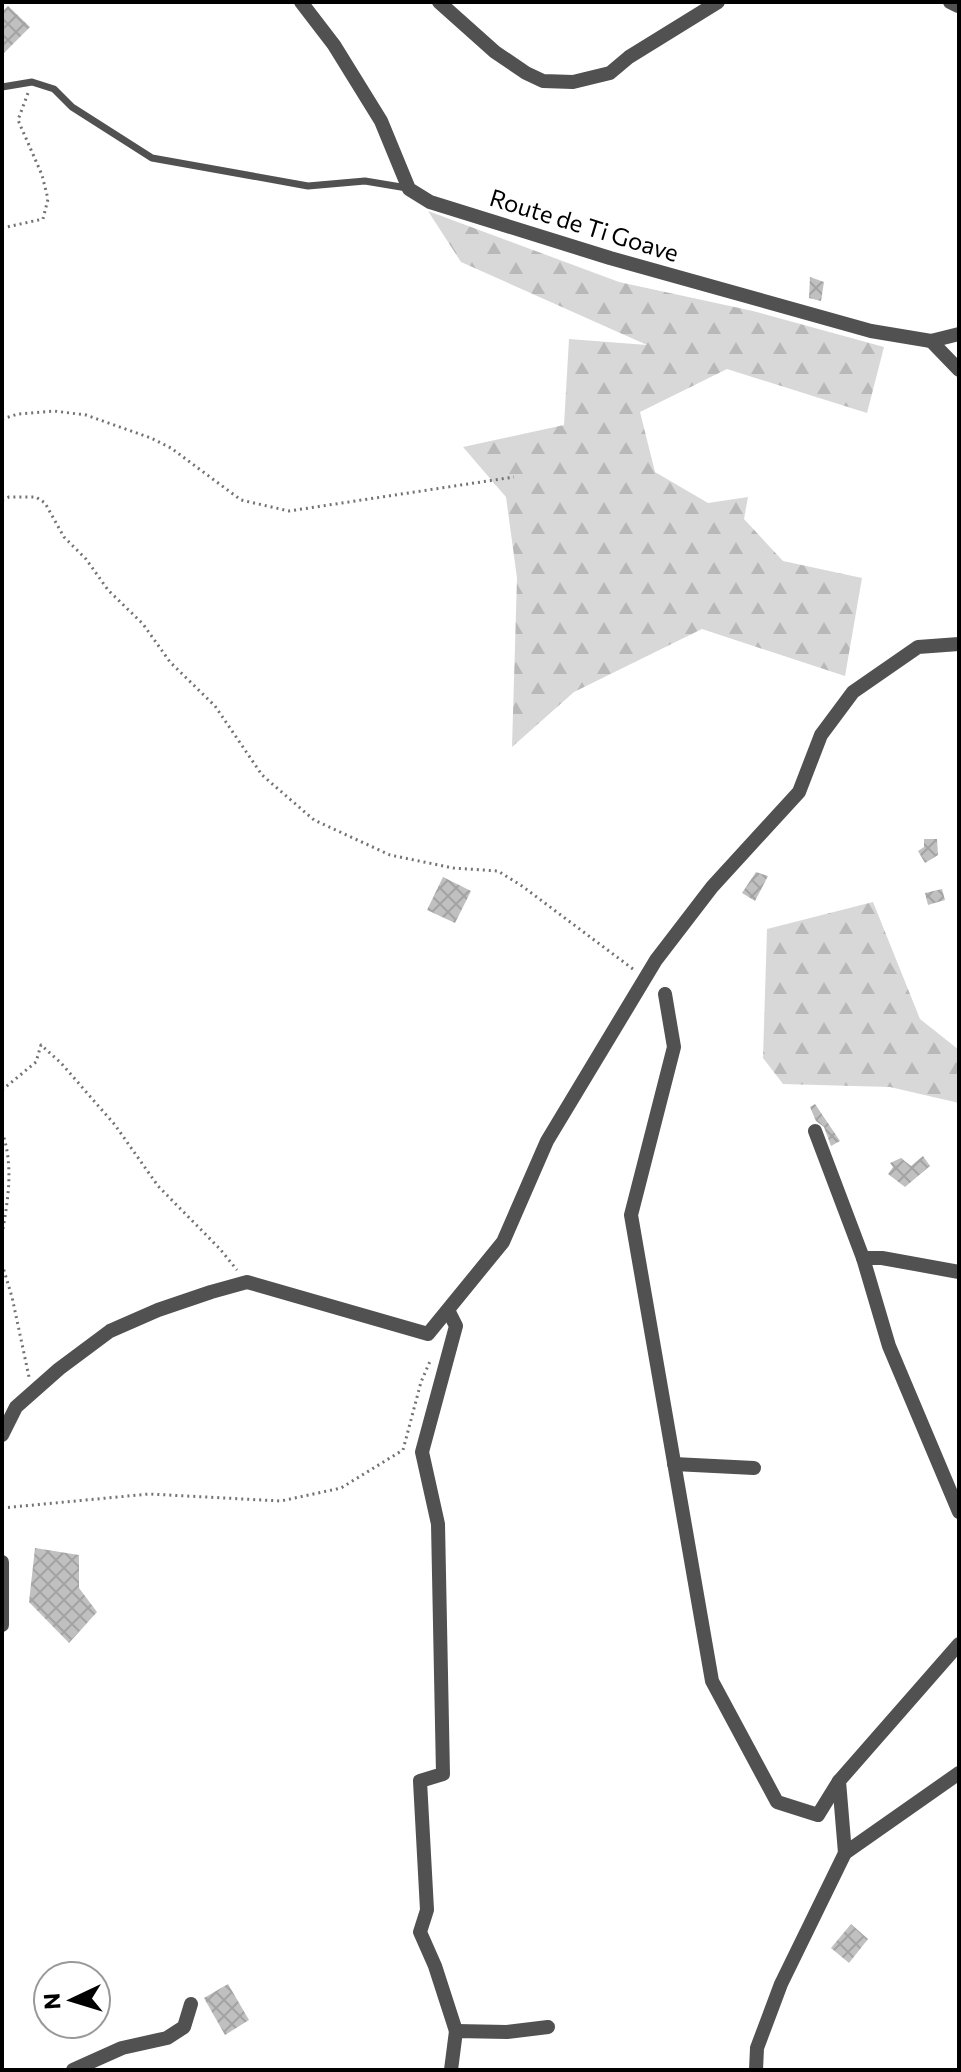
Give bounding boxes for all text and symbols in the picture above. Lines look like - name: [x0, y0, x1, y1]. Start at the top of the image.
- street label: Route de Ti Goave: [486, 182, 682, 267]
- north arrow: [32, 1960, 112, 2040]
- text: N: [38, 1992, 66, 2011]

